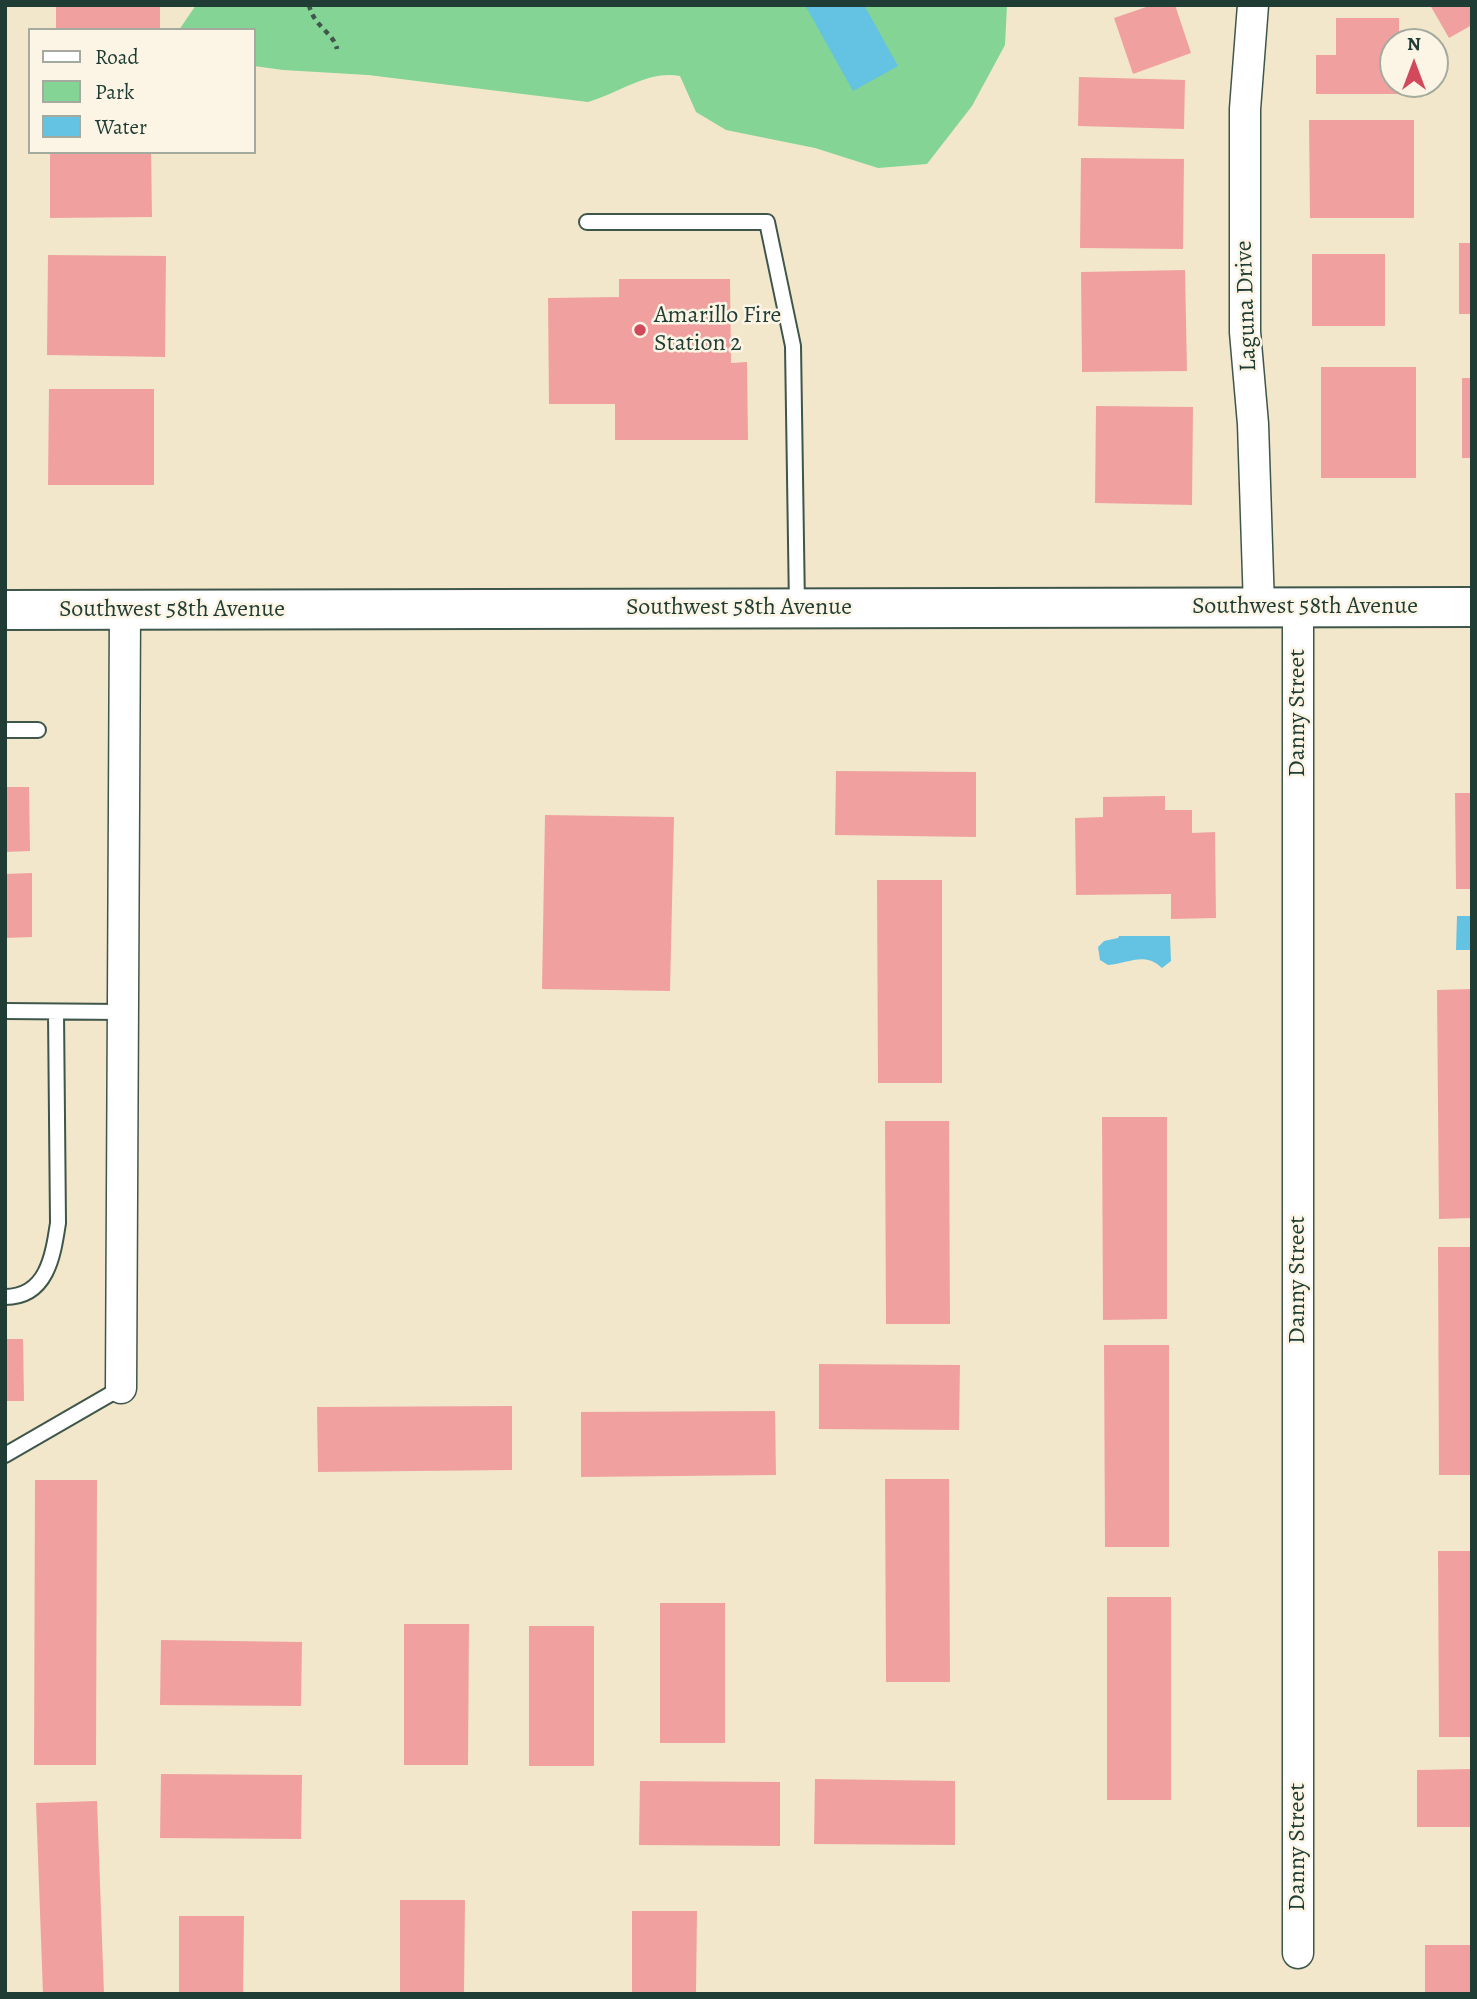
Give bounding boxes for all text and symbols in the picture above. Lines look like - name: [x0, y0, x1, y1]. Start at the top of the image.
- legend: [28, 28, 256, 154]
- north arrow: [1379, 28, 1449, 98]
- text: N: [1407, 31, 1421, 57]
- text: Road: [95, 43, 139, 71]
- text: Park: [95, 78, 134, 106]
- text: Water: [95, 113, 147, 141]
- street label: Laguna Drive: [1230, 240, 1264, 372]
- place label: Amarillo Fire Station 2: [654, 302, 781, 358]
- marker: Amarillo Fire Station 2: [632, 322, 648, 338]
- street label: Southwest 58th Avenue: [1192, 593, 1418, 621]
- street label: Southwest 58th Avenue: [626, 594, 852, 622]
- street label: Southwest 58th Avenue: [59, 596, 285, 624]
- street label: Danny Street: [1284, 649, 1312, 777]
- street label: Danny Street: [1284, 1216, 1312, 1344]
- street label: Danny Street: [1284, 1783, 1312, 1911]

